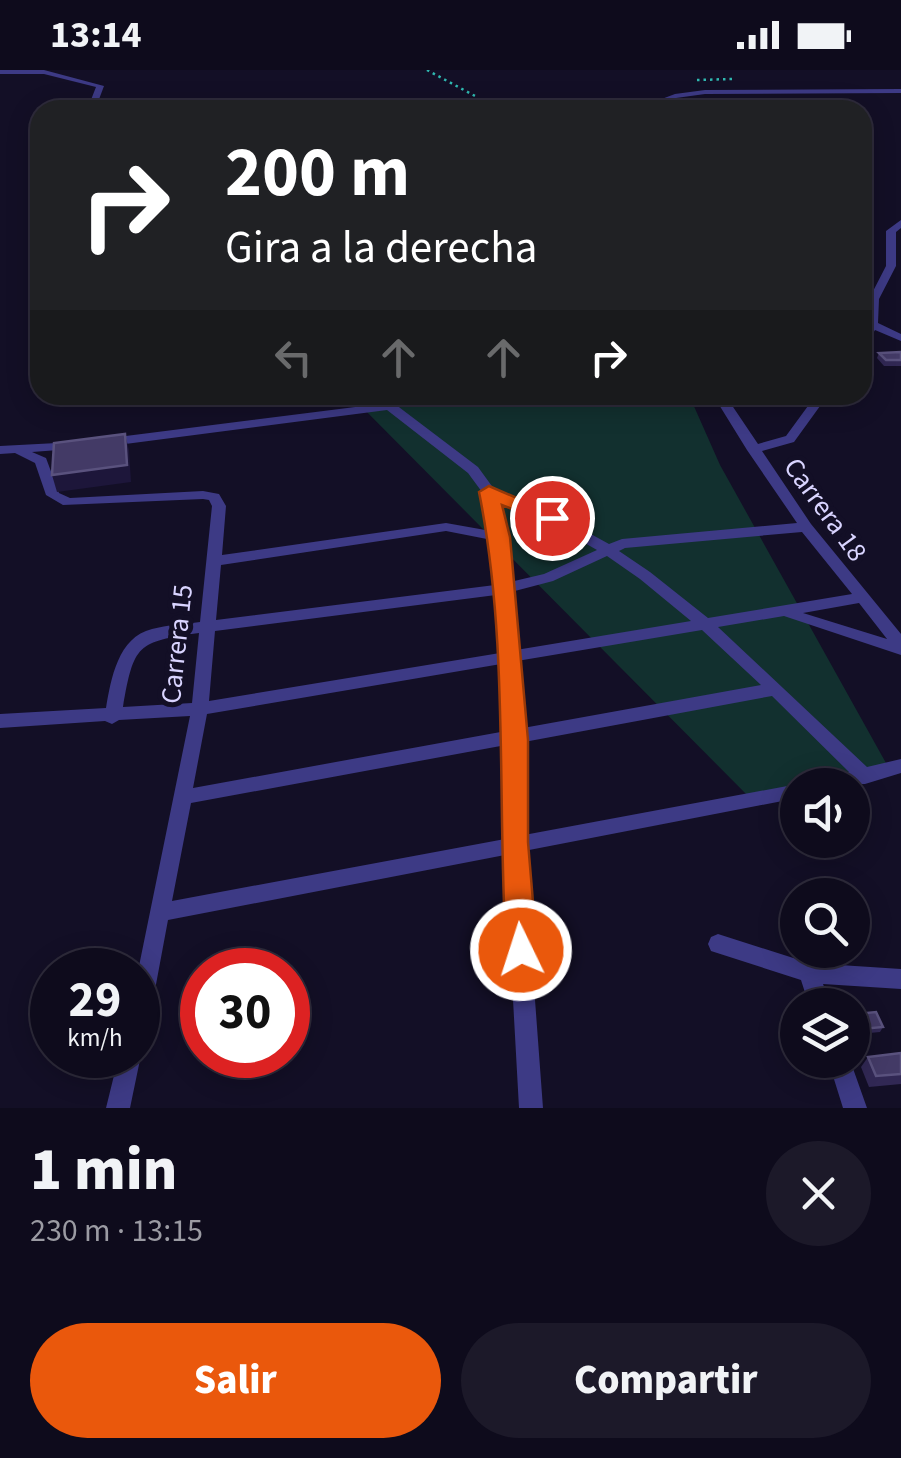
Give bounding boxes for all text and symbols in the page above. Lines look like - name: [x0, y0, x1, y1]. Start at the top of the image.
- text: 13:14: [50, 8, 142, 62]
- text: 200 m: [225, 123, 410, 223]
- icon: right: [60, 140, 190, 270]
- text: Gira a la derecha: [225, 216, 537, 280]
- icon: left: [266, 330, 321, 385]
- icon: ahead: [371, 330, 426, 385]
- icon: ahead: [476, 330, 531, 385]
- icon: right: [581, 330, 636, 385]
- street label: Carrera 18: [774, 449, 877, 570]
- pin: [510, 476, 595, 561]
- icon: arrive: [525, 491, 580, 546]
- street label: Carrera 15: [151, 582, 203, 706]
- map controls: [780, 768, 870, 1078]
- button: sound: [780, 768, 870, 858]
- button: search: [780, 878, 870, 968]
- position arrow: [469, 898, 573, 1002]
- speed limit sign: 30: [180, 948, 310, 1078]
- text: 29: [69, 965, 121, 1036]
- button: layers: [780, 988, 870, 1078]
- text: km/h: [67, 1020, 123, 1056]
- text: 1 min: [30, 1128, 177, 1213]
- button: close: [766, 1141, 871, 1246]
- text: 230 m · 13:15: [30, 1208, 203, 1254]
- button: Salir: [30, 1323, 441, 1438]
- button: Compartir: [461, 1323, 871, 1438]

